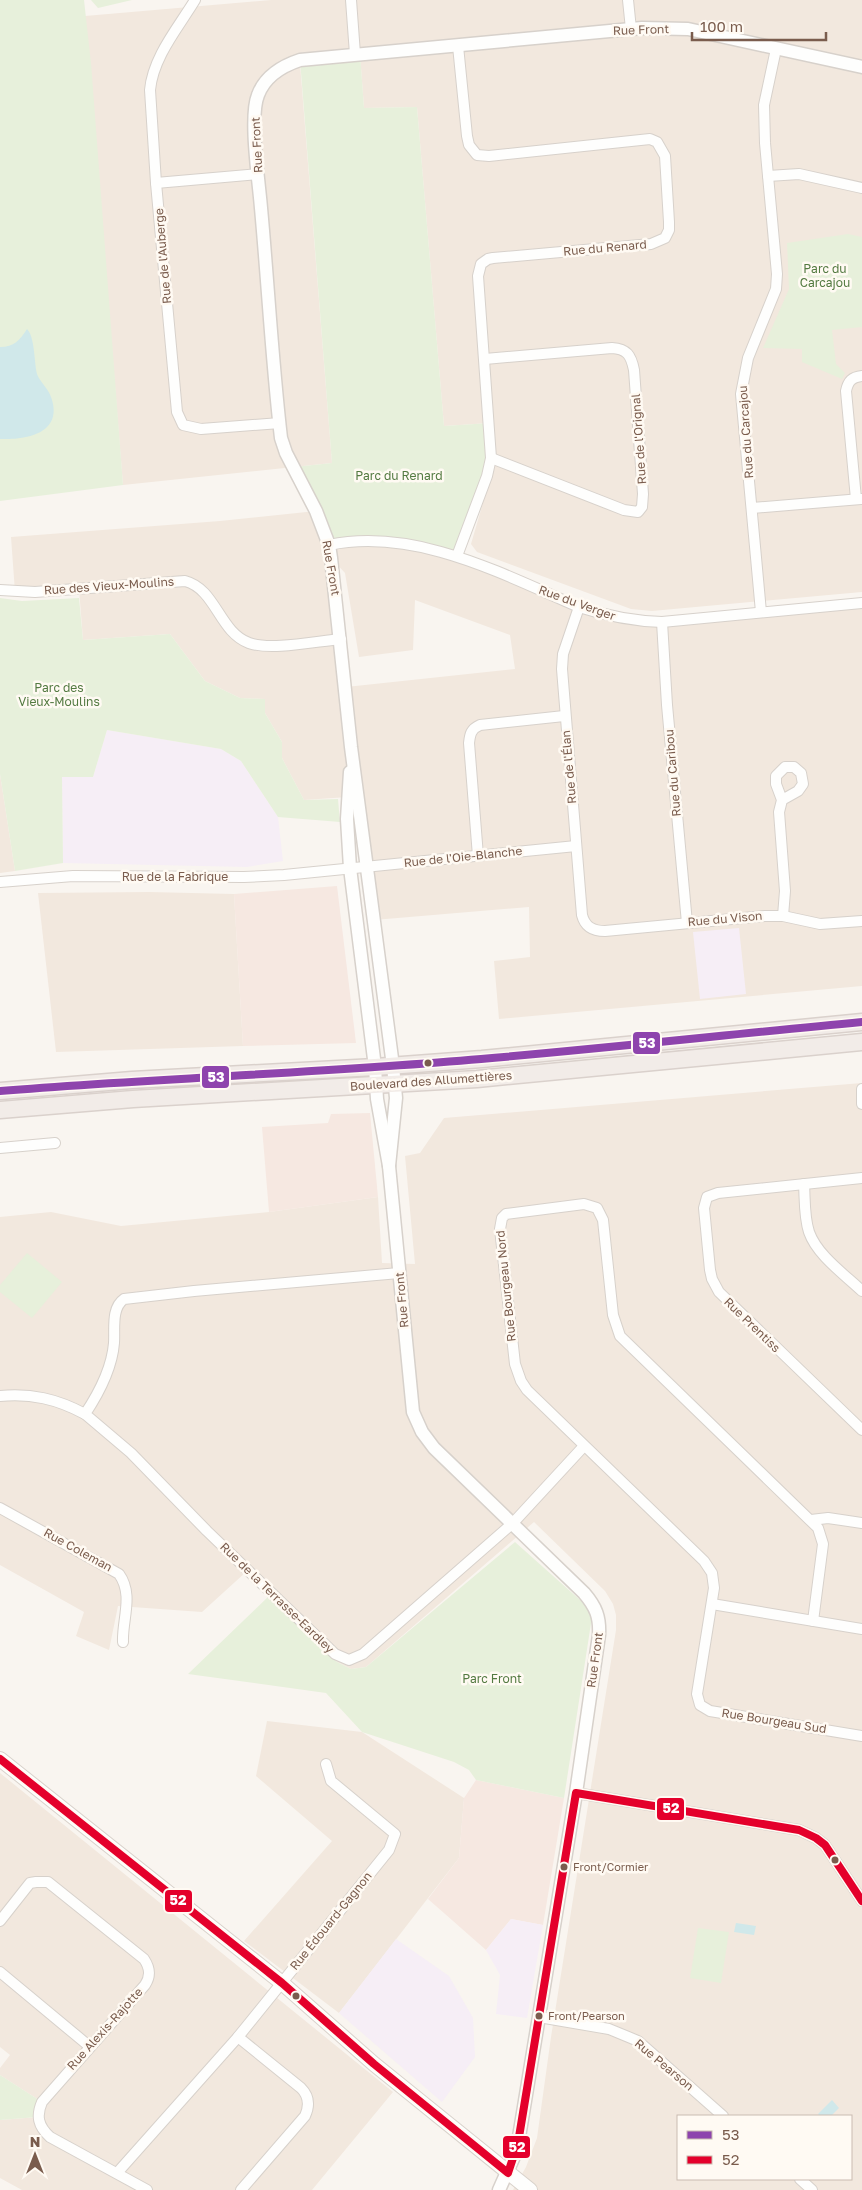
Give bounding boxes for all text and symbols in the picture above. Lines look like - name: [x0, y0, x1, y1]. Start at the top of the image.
- scale bar: [692, 10, 826, 42]
- text: 100 m: [700, 17, 743, 35]
- street label: Rue Front: [613, 21, 669, 38]
- street label: Rue Front: [248, 116, 265, 173]
- street label: Rue de l'Auberge: [151, 208, 174, 304]
- street label: Rue du Renard: [563, 236, 647, 259]
- park label: Parc du Carcajou: [800, 261, 850, 290]
- street label: Rue du Carcajou: [735, 385, 756, 479]
- street label: Rue de l'Orignal: [628, 393, 649, 485]
- park label: Parc du Renard: [355, 468, 443, 483]
- street label: Rue Front: [319, 539, 344, 597]
- street label: Rue des Vieux-Moulins: [43, 573, 175, 598]
- street label: Rue du Verger: [537, 582, 618, 623]
- park label: Parc des Vieux-Moulins: [18, 680, 100, 709]
- street label: Rue du Caribou: [661, 729, 684, 817]
- street label: Rue de l'Élan: [558, 730, 579, 804]
- street label: Rue de l'Oie-Blanche: [403, 843, 523, 870]
- street label: Rue de la Fabrique: [122, 869, 228, 884]
- street label: Rue du Vison: [687, 908, 763, 929]
- line badge: 53: [632, 1031, 661, 1055]
- text: 53: [638, 1034, 656, 1051]
- unlabelled marker: [423, 1058, 433, 1068]
- line badge: 53: [201, 1065, 230, 1089]
- street label: Boulevard des Allumettières: [349, 1067, 513, 1094]
- text: 53: [207, 1068, 225, 1085]
- street label: Rue Bourgeau Nord: [492, 1230, 519, 1342]
- street label: Rue Front: [392, 1271, 411, 1329]
- street label: Rue Prentiss: [721, 1294, 784, 1355]
- street label: Rue Coleman: [41, 1525, 115, 1575]
- street label: Rue de la Terrasse-Eardley: [217, 1539, 338, 1656]
- street label: Rue Front: [583, 1631, 606, 1689]
- park label: Parc Front: [462, 1671, 522, 1686]
- street label: Rue Bourgeau Sud: [721, 1705, 828, 1736]
- line badge: 52: [656, 1797, 685, 1821]
- text: 52: [662, 1799, 680, 1816]
- unlabelled marker: [830, 1855, 840, 1865]
- place label: Front/Cormier: [573, 1860, 649, 1873]
- marker: Front/Cormier: [559, 1862, 569, 1872]
- street label: Rue Édouard-Gagnon: [286, 1869, 375, 1973]
- line badge: 52: [164, 1889, 193, 1913]
- text: 52: [169, 1891, 187, 1908]
- street label: Rue Alexis-Rajotte: [64, 1984, 146, 2073]
- unlabelled marker: [291, 1991, 301, 2001]
- place label: Front/Pearson: [548, 2009, 625, 2022]
- marker: Front/Pearson: [534, 2011, 544, 2021]
- street label: Rue Pearson: [632, 2036, 697, 2094]
- legend: [677, 2115, 852, 2180]
- text: 53: [722, 2125, 739, 2143]
- north arrow: [10, 2130, 60, 2180]
- text: N: [30, 2133, 40, 2150]
- line badge: 52: [502, 2135, 531, 2159]
- text: 52: [508, 2138, 526, 2155]
- text: 52: [722, 2150, 739, 2168]

